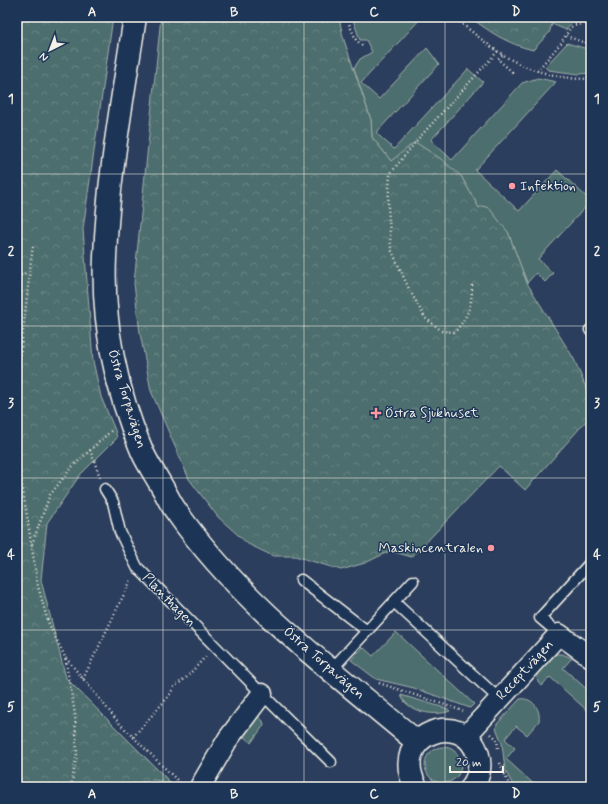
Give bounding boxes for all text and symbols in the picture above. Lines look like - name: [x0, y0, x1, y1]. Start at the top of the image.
- text: A: [88, 4, 96, 21]
- text: B: [230, 4, 239, 21]
- text: C: [369, 4, 379, 21]
- text: D: [512, 4, 521, 21]
- north arrow: [30, 30, 70, 70]
- text: N: [37, 49, 51, 64]
- text: 1: [8, 91, 14, 108]
- text: 1: [594, 91, 600, 108]
- place label: Infektion: [520, 177, 576, 195]
- marker: Infektion: [507, 181, 517, 191]
- text: 2: [8, 243, 15, 260]
- text: 2: [594, 243, 601, 260]
- street label: Östra Torpavägen: [103, 347, 151, 451]
- text: 3: [8, 395, 14, 412]
- text: 3: [594, 395, 600, 412]
- place label: Östra Sjukhuset: [385, 404, 479, 422]
- marker: Östra Sjukhuset: [370, 407, 382, 419]
- place label: Maskincentralen: [379, 539, 483, 557]
- marker: Maskincentralen: [486, 543, 496, 553]
- text: 4: [7, 547, 15, 564]
- text: 4: [593, 547, 601, 564]
- street label: Planthagen: [138, 569, 200, 631]
- street label: Östra Torpavägen: [279, 623, 369, 703]
- street label: Receptvägen: [492, 636, 558, 704]
- text: 5: [7, 699, 15, 716]
- text: 5: [593, 699, 601, 716]
- scale bar: [450, 748, 503, 774]
- text: 20 m: [456, 755, 482, 771]
- text: A: [88, 786, 96, 803]
- text: B: [230, 786, 239, 803]
- text: C: [369, 786, 379, 803]
- text: D: [512, 786, 521, 803]

